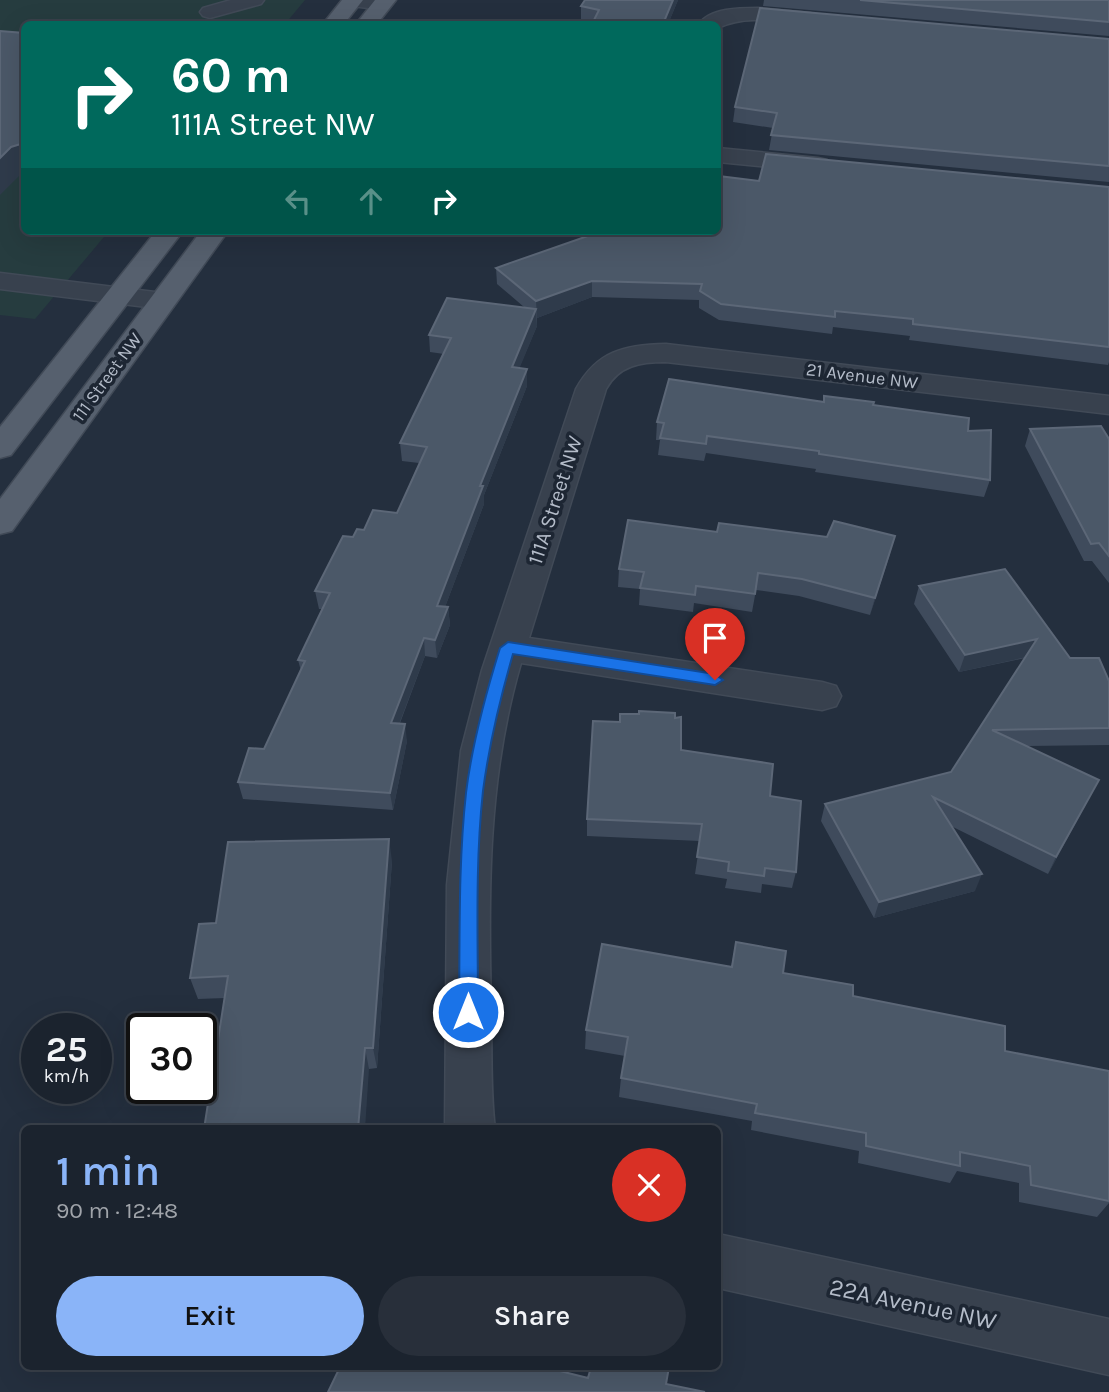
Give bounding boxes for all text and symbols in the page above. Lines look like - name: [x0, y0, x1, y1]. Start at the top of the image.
- text: 60 m: [171, 47, 291, 104]
- icon: right: [56, 49, 147, 140]
- text: 111A Street NW: [171, 106, 375, 143]
- icon: left: [279, 182, 317, 220]
- icon: ahead: [352, 182, 390, 220]
- icon: right: [425, 182, 463, 220]
- street label: 111 Street NW: [67, 328, 147, 426]
- street label: 21 Avenue NW: [805, 358, 919, 394]
- street label: 111A Street NW: [523, 433, 587, 567]
- pin: [685, 608, 745, 680]
- icon: arrive: [696, 619, 734, 657]
- position arrow: [431, 975, 505, 1049]
- speed limit sign: 30: [126, 1013, 217, 1104]
- text: 25: [46, 1029, 87, 1070]
- text: km/h: [44, 1065, 89, 1087]
- text: 1 min: [56, 1146, 160, 1196]
- button: close: [612, 1148, 686, 1222]
- text: 90 m · 12:48: [56, 1197, 178, 1224]
- street label: 22A Avenue NW: [827, 1273, 1000, 1335]
- button: Exit: [56, 1276, 364, 1356]
- button: Share: [378, 1276, 686, 1356]

